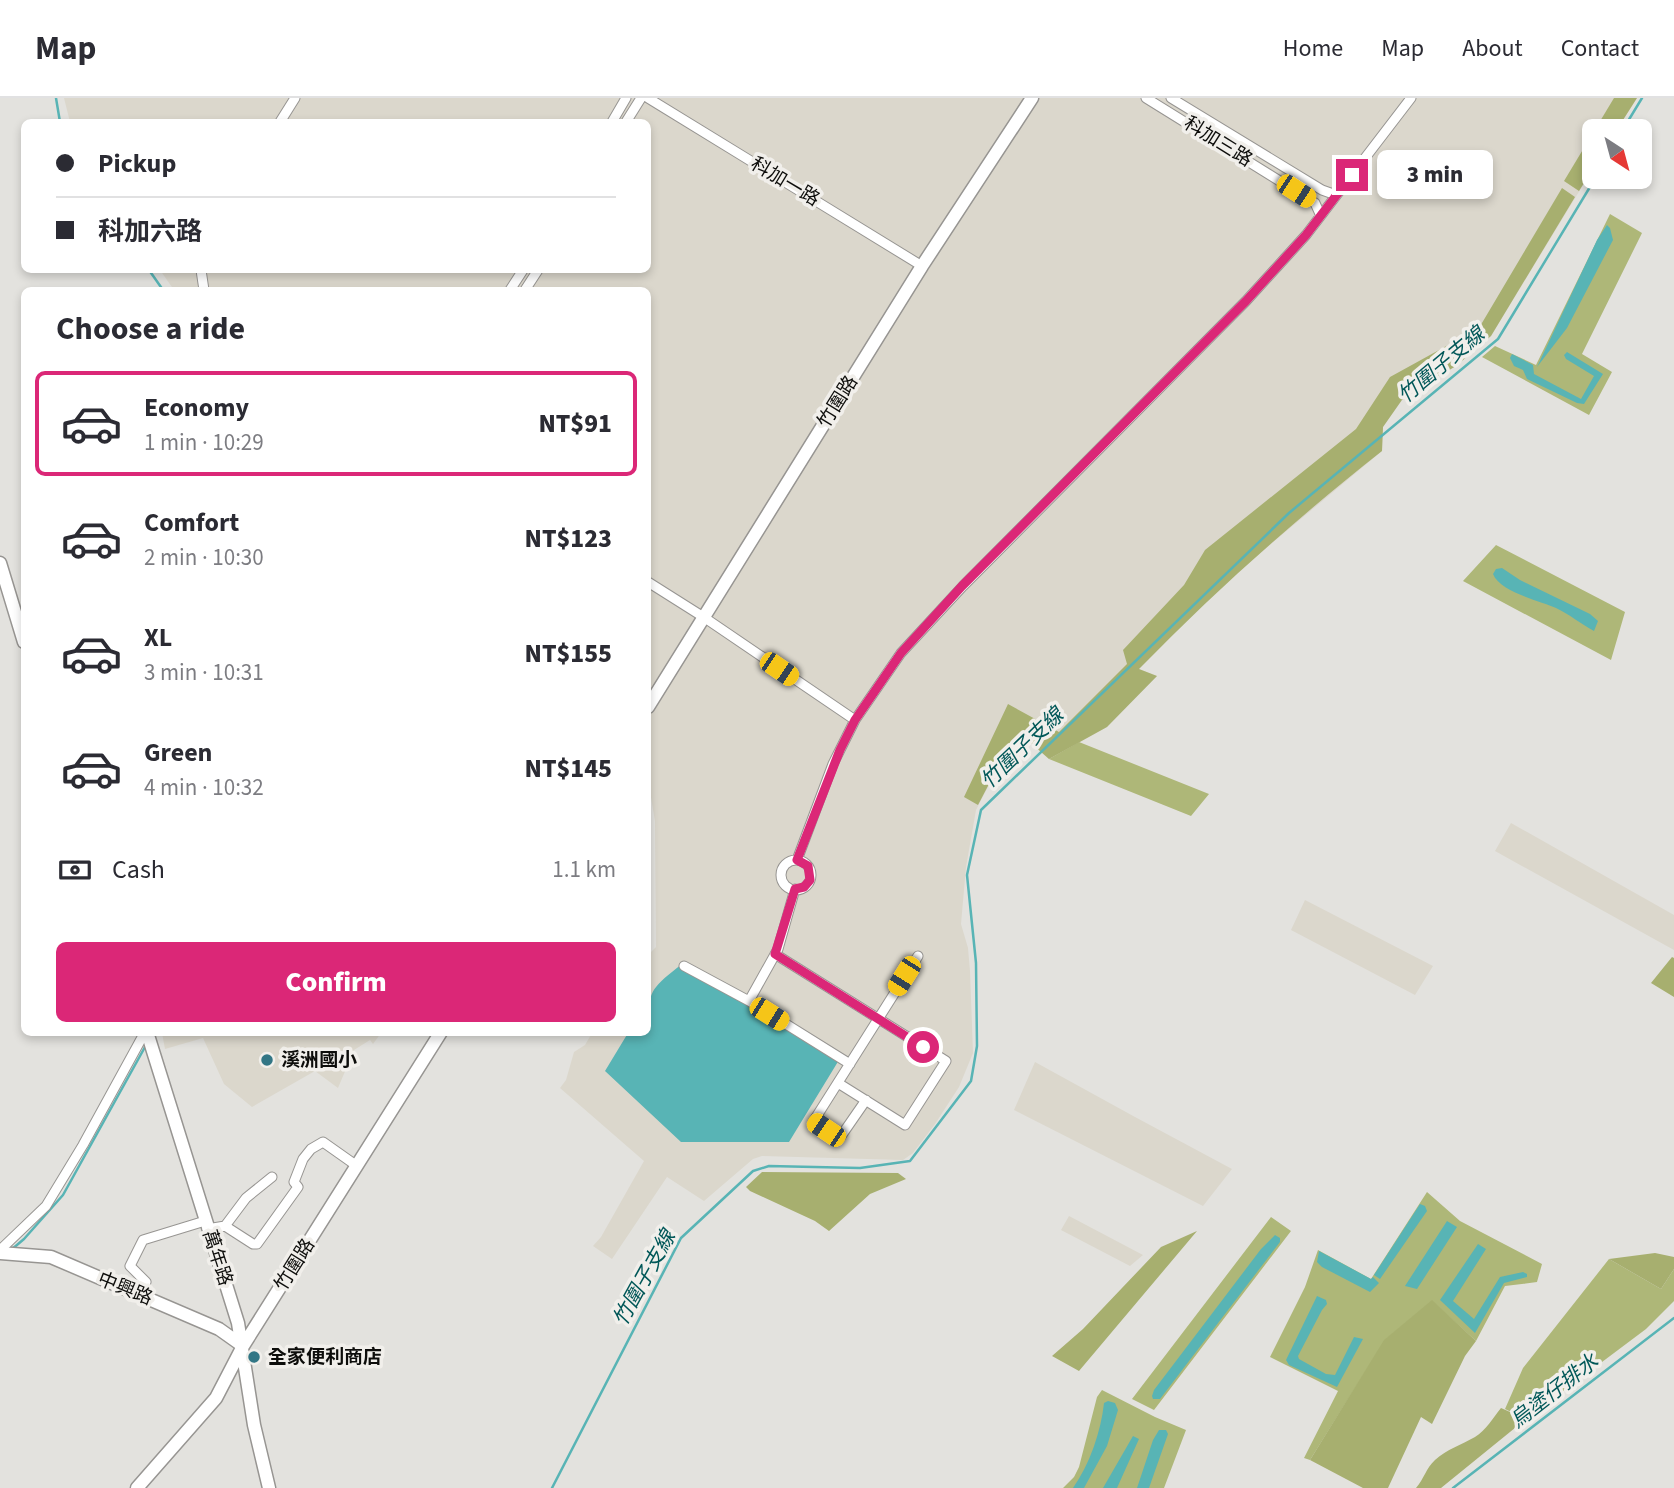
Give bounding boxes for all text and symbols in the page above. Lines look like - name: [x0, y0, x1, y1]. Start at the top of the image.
- text: Map: [35, 25, 96, 72]
- text: Home: [1283, 31, 1343, 66]
- text: Map: [1381, 31, 1424, 66]
- text: About: [1462, 31, 1523, 66]
- text: Contact: [1561, 31, 1639, 66]
- street label: 科加三路: [1179, 110, 1257, 174]
- north arrow: [1582, 119, 1652, 189]
- map controls: [1582, 119, 1652, 189]
- text: Pickup: [98, 145, 176, 182]
- callout: 3 min: [1376, 150, 1492, 200]
- street label: 科加一路: [745, 151, 825, 213]
- text: 3 min: [1407, 158, 1463, 191]
- route end: [1336, 159, 1368, 191]
- car: [1273, 171, 1320, 211]
- text: 科加六路: [98, 213, 202, 250]
- text: Choose a ride: [56, 306, 245, 352]
- water label: 竹圍子支線: [1391, 318, 1492, 410]
- street label: 竹圍路: [811, 371, 865, 433]
- text: Economy: [144, 389, 249, 426]
- icon: car: [60, 392, 123, 455]
- text: NT$91: [538, 405, 612, 442]
- text: 1 min · 10:29: [144, 426, 264, 459]
- text: Comfort: [144, 504, 239, 541]
- icon: car: [60, 507, 123, 570]
- text: NT$123: [525, 520, 612, 557]
- text: 2 min · 10:30: [144, 541, 264, 574]
- text: XL: [144, 619, 172, 656]
- icon: car: [60, 622, 123, 685]
- text: NT$155: [525, 635, 612, 672]
- car: [756, 649, 803, 689]
- text: 3 min · 10:31: [144, 656, 264, 689]
- water label: 竹圍子支線: [974, 699, 1072, 795]
- text: Green: [144, 734, 212, 771]
- icon: car: [60, 737, 123, 800]
- text: NT$145: [525, 750, 612, 787]
- text: 4 min · 10:32: [144, 771, 264, 804]
- icon: cash: [56, 851, 94, 889]
- text: Cash: [112, 851, 165, 888]
- text: 1.1 km: [552, 853, 616, 886]
- button: Confirm: [56, 942, 616, 1022]
- car: [884, 953, 925, 999]
- car: [746, 994, 793, 1034]
- route start: [907, 1031, 939, 1063]
- place label: 溪洲國小: [281, 1047, 357, 1074]
- marker: 溪洲國小: [259, 1052, 275, 1068]
- car: [803, 1110, 850, 1150]
- water label: 竹圍子支線: [605, 1223, 684, 1331]
- street label: 萬年路: [195, 1227, 239, 1289]
- street label: 竹圍路: [268, 1234, 322, 1296]
- street label: 中興路: [94, 1266, 156, 1312]
- place label: 全家便利商店: [268, 1344, 382, 1371]
- water label: 烏塗仔排水: [1503, 1346, 1605, 1435]
- marker: 全家便利商店: [246, 1349, 262, 1365]

